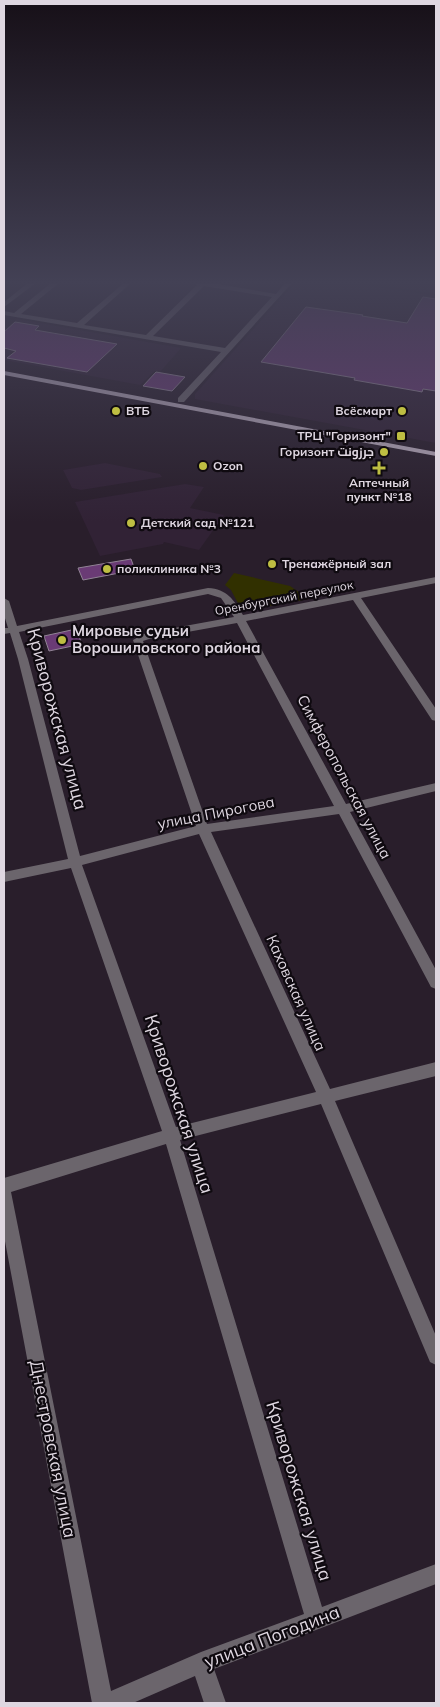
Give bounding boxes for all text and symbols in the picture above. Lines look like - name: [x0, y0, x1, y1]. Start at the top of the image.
- place label: ВТБ: [126, 403, 150, 418]
- place label: Всёсмарт: [335, 403, 392, 418]
- marker: ВТБ: [110, 405, 122, 417]
- marker: Всёсмарт: [396, 405, 408, 417]
- place label: ТРЦ "Горизонт": [297, 428, 391, 443]
- marker: ТРЦ "Горизонт": [395, 430, 407, 442]
- place label: Горизонт جرزونت: [280, 444, 374, 460]
- marker: Горизонт جرزونت: [378, 446, 390, 458]
- place label: Ozon: [213, 458, 243, 473]
- marker: Ozon: [197, 460, 209, 472]
- marker: Аптечный пункт №18: [373, 462, 385, 474]
- place label: Аптечный пункт №18: [346, 475, 412, 504]
- place label: Детский сад №121: [141, 515, 254, 530]
- marker: Детский сад №121: [125, 517, 137, 529]
- place label: Тренажёрный зал: [282, 556, 391, 571]
- marker: Тренажёрный зал: [266, 558, 278, 570]
- place label: поликлиника №3: [117, 561, 221, 576]
- marker: поликлиника №3: [101, 563, 113, 575]
- street label: Оренбургский переулок: [213, 577, 355, 618]
- place label: Мировые судьи Ворошиловского района: [72, 621, 261, 657]
- street label: Криворожская улица: [22, 626, 93, 812]
- marker: Мировые судьи Ворошиловского района: [56, 634, 68, 646]
- street label: Симферопольская улица: [293, 692, 396, 862]
- street label: улица Пирогова: [156, 792, 276, 833]
- street label: Каховская улица: [262, 932, 331, 1054]
- street label: Криворожская улица: [140, 1011, 219, 1196]
- street label: Днестровская улица: [25, 1358, 82, 1540]
- street label: Криворожская улица: [261, 1398, 338, 1584]
- street label: улица Погодина: [201, 1600, 343, 1673]

